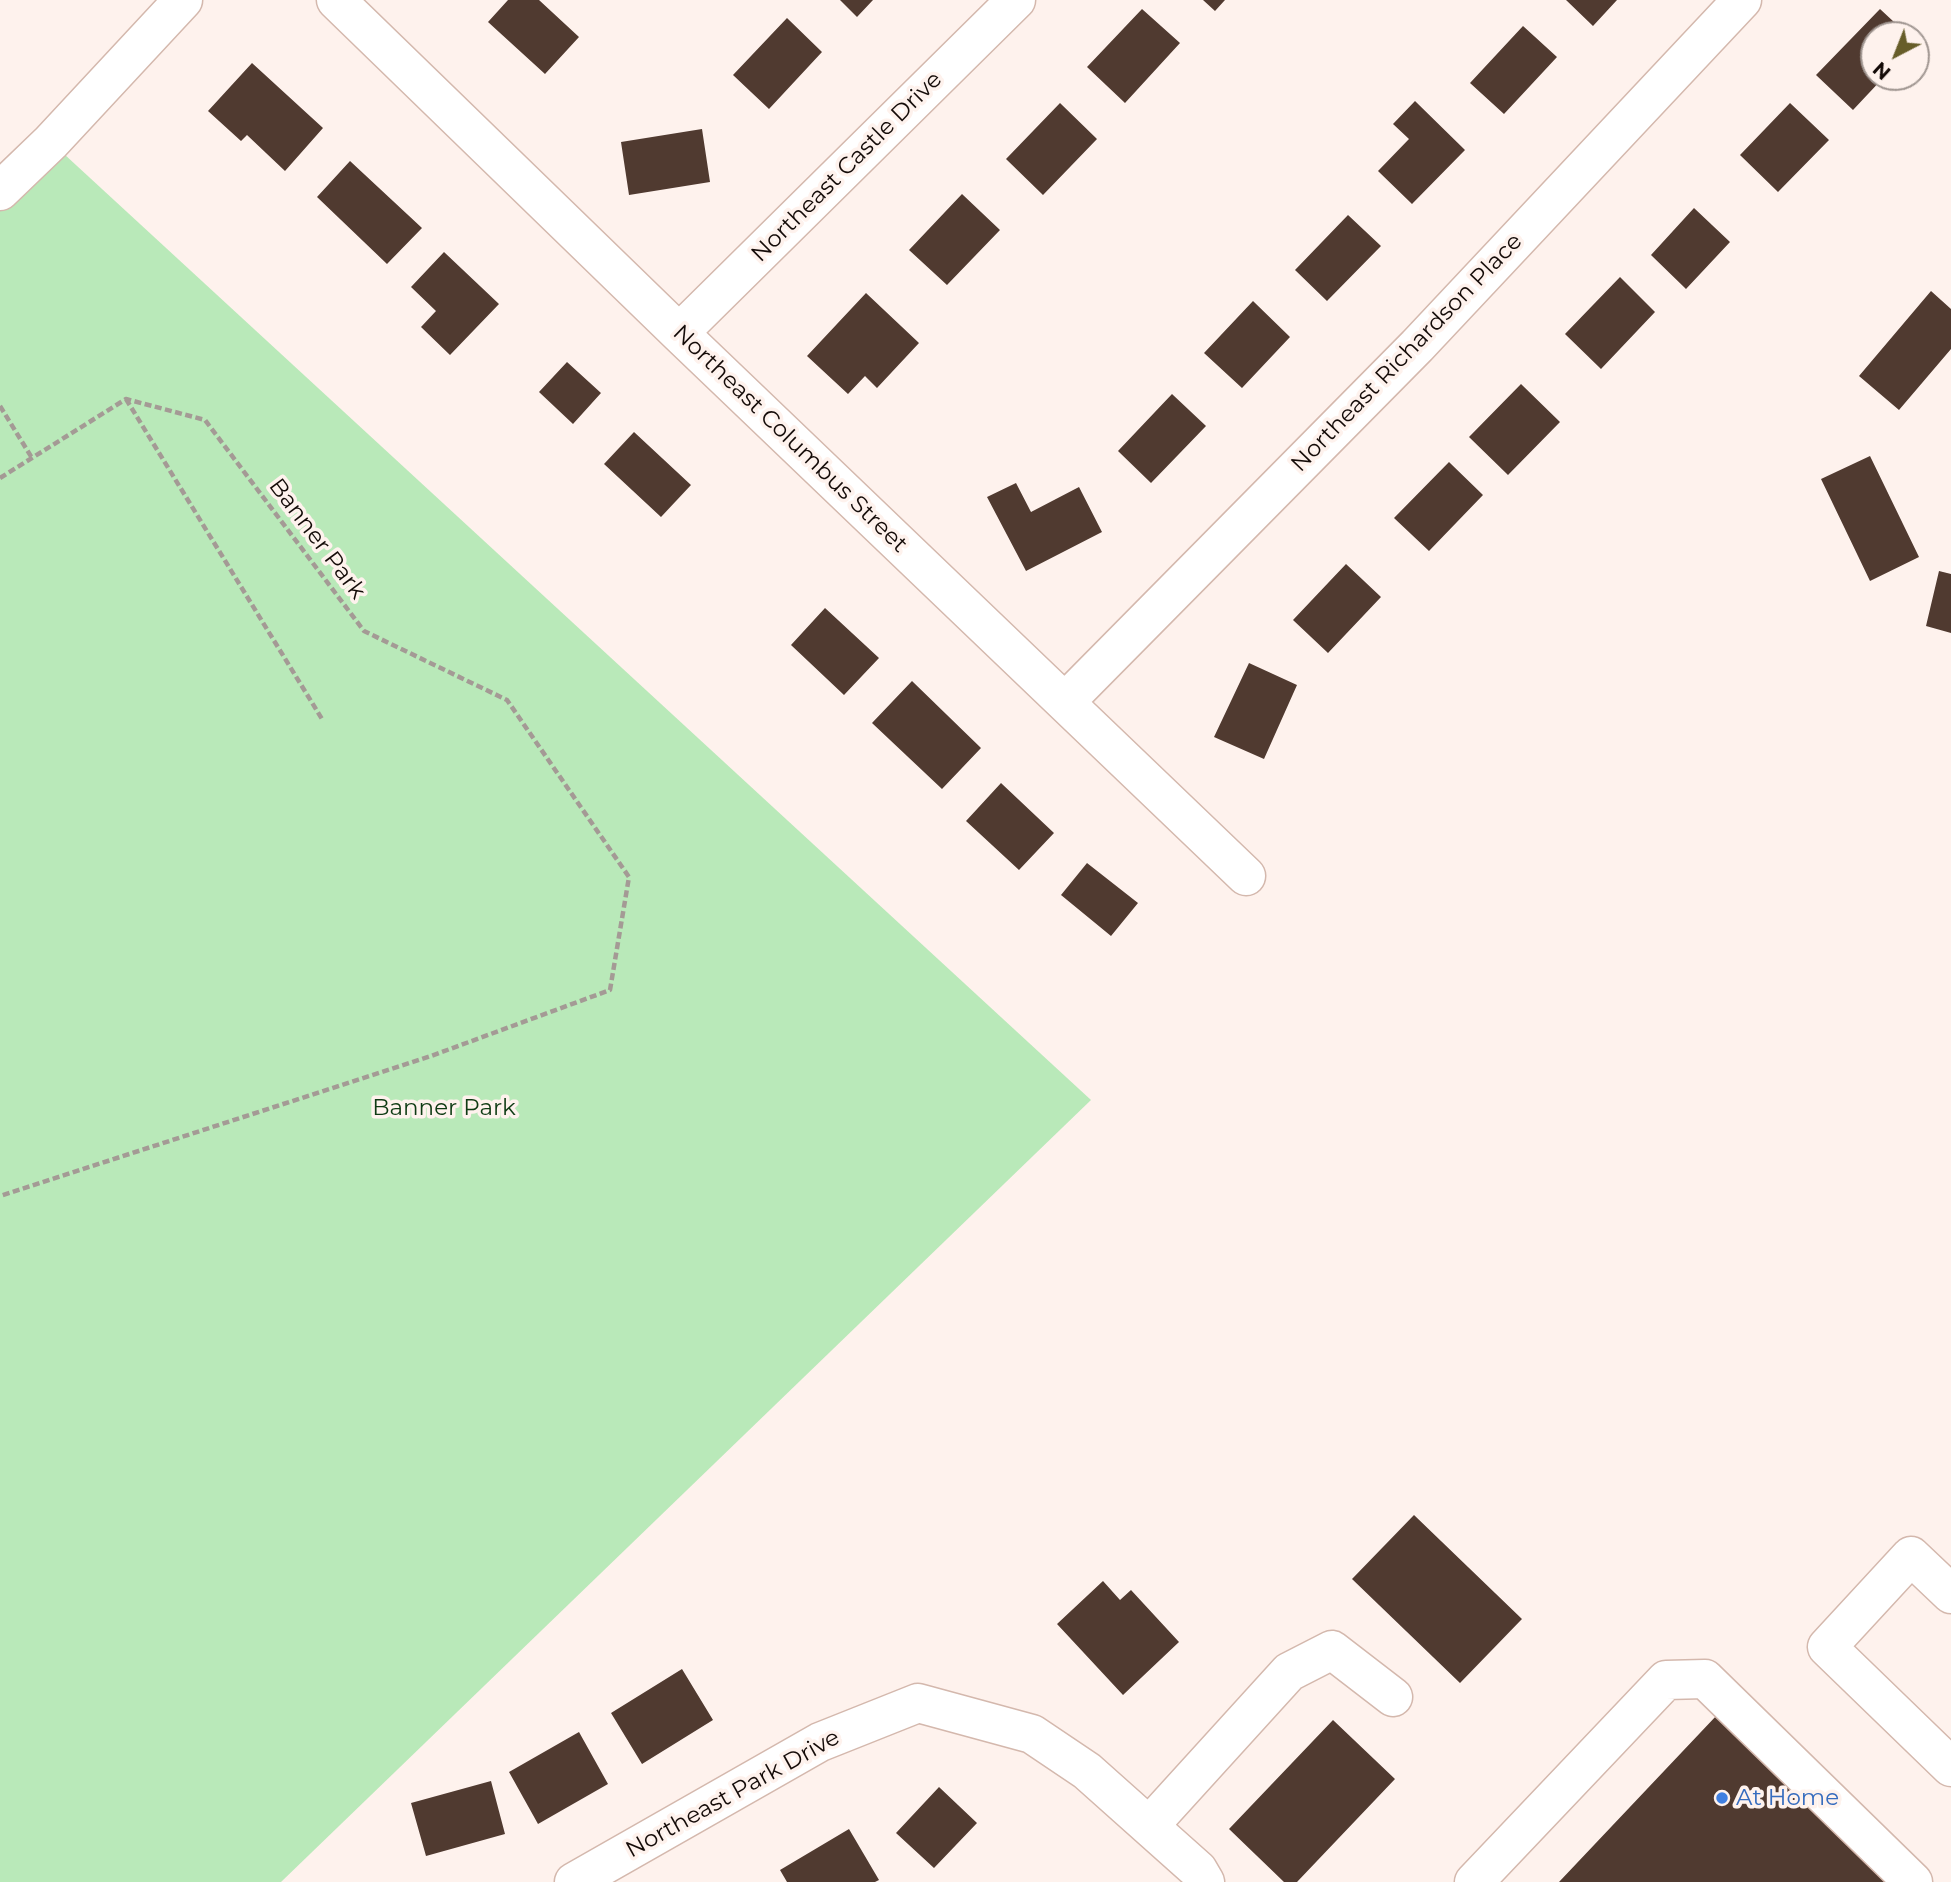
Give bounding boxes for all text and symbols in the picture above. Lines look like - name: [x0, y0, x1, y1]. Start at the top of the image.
- north arrow: [1860, 21, 1930, 91]
- text: N: [1869, 57, 1895, 84]
- street label: Northeast Castle Drive: [746, 66, 948, 268]
- street label: Northeast Richardson Place: [1286, 228, 1528, 478]
- street label: Northeast Columbus Street: [667, 320, 913, 558]
- street label: Banner Park: [263, 473, 371, 605]
- park label: Banner Park: [372, 1094, 516, 1122]
- street label: Northeast Park Drive: [621, 1724, 845, 1864]
- place label: At Home: [1736, 1784, 1839, 1812]
- marker: At Home: [1714, 1790, 1730, 1806]

